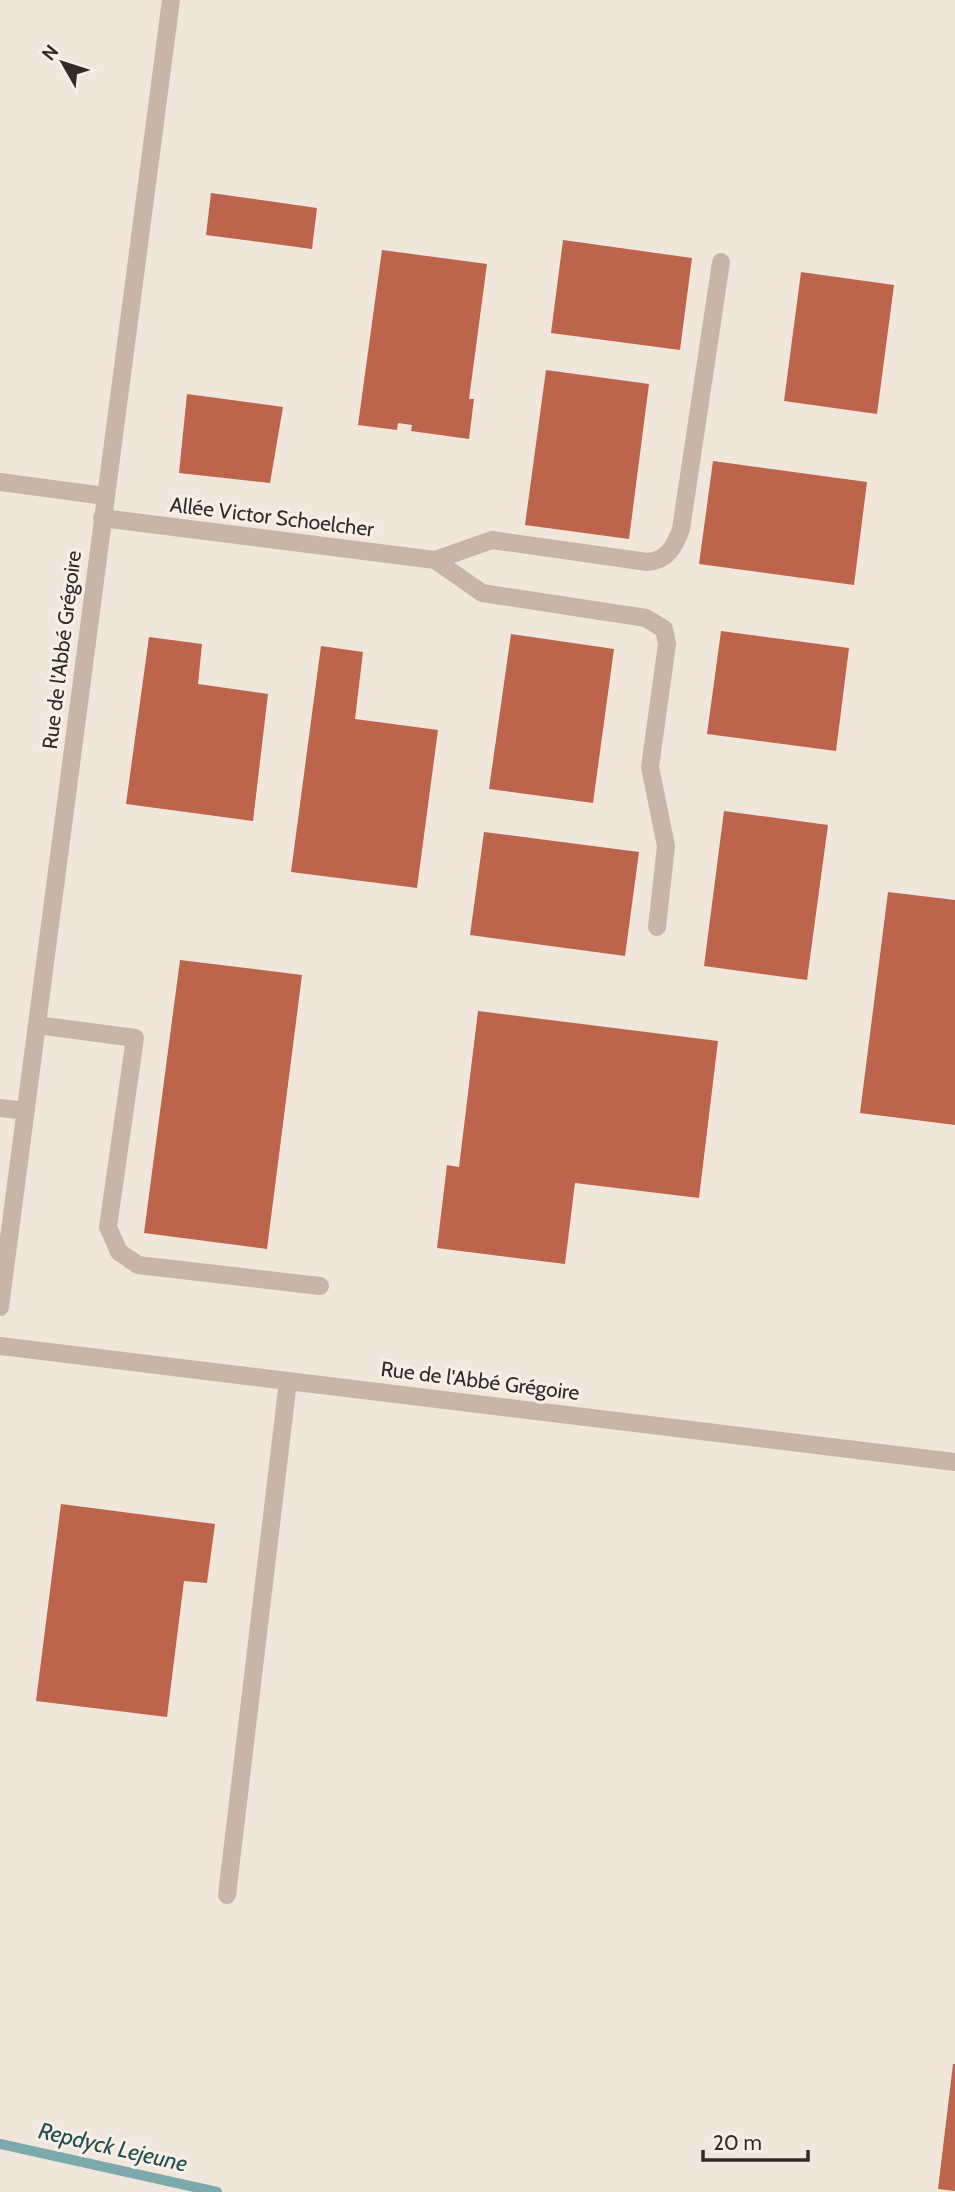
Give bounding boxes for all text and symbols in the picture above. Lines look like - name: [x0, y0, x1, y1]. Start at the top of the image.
- north arrow: [28, 28, 98, 98]
- text: N: [37, 40, 63, 65]
- street label: Allée Victor Schoelcher: [169, 492, 376, 541]
- street label: Rue de l'Abbé Grégoire: [37, 549, 86, 751]
- street label: Rue de l'Abbé Grégoire: [379, 1356, 581, 1405]
- water label: Repdyck Lejeune: [36, 2116, 190, 2178]
- scale bar: [703, 2118, 808, 2162]
- text: 20 m: [713, 2130, 762, 2155]

